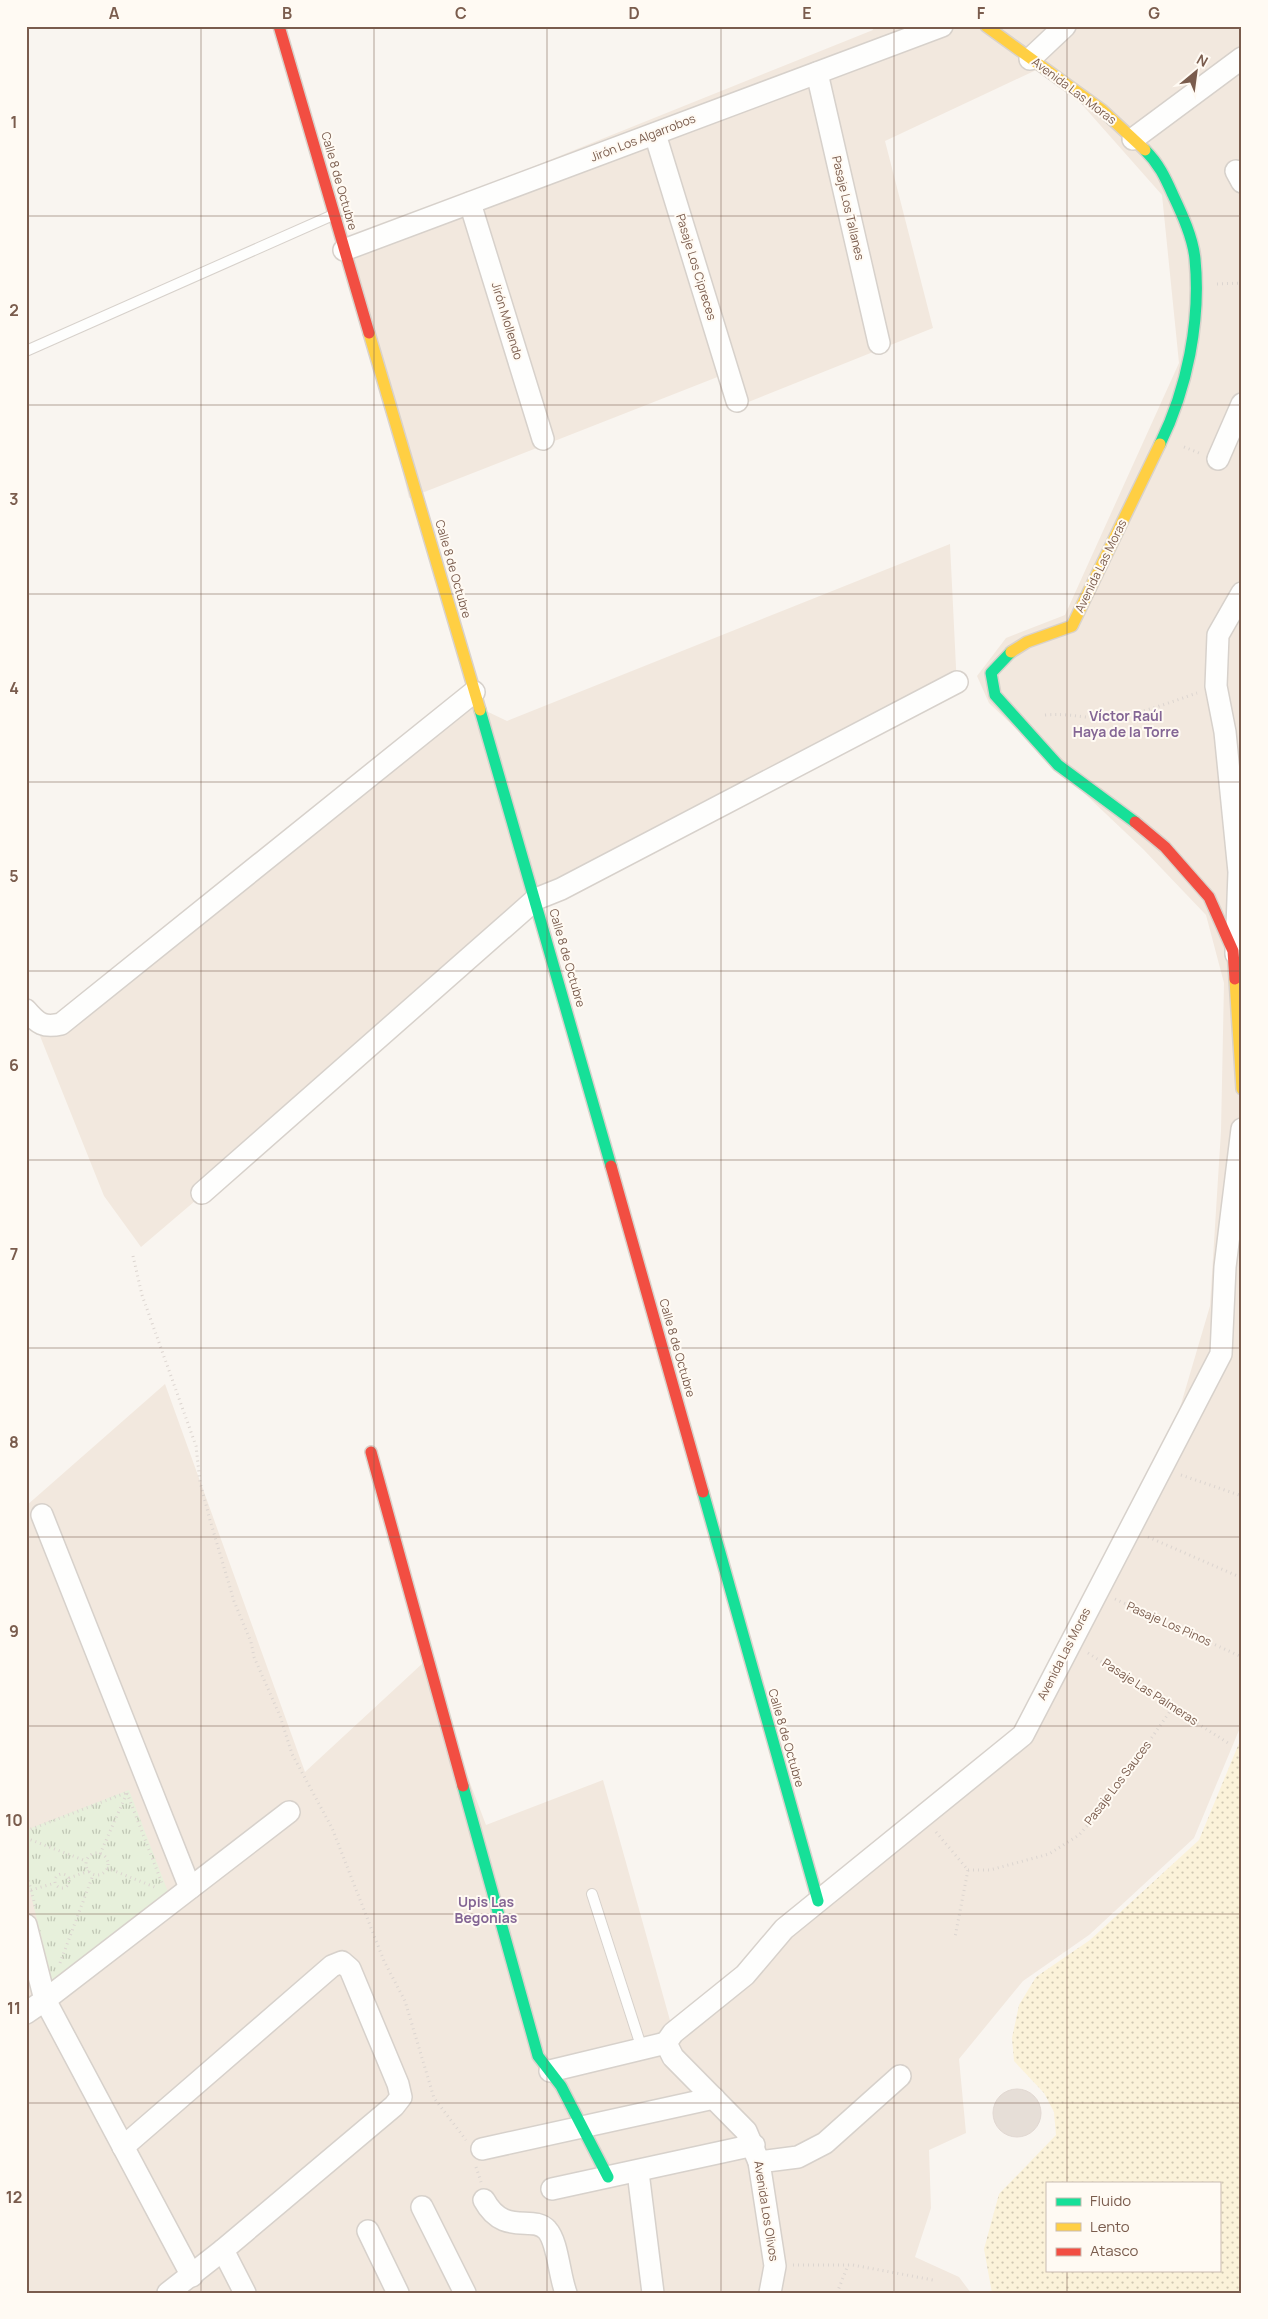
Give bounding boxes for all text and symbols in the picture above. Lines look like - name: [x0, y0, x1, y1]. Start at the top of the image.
- text: A: [109, 2, 120, 24]
- text: B: [282, 2, 292, 24]
- text: C: [455, 2, 467, 24]
- text: D: [628, 2, 640, 24]
- text: E: [802, 2, 812, 24]
- text: F: [977, 2, 986, 24]
- text: G: [1148, 2, 1160, 24]
- north arrow: [1170, 48, 1220, 98]
- text: N: [1194, 49, 1212, 71]
- street label: Avenida Las Moras: [1029, 53, 1120, 128]
- street label: Jirón Los Algarrobos: [588, 110, 698, 165]
- text: 1: [10, 111, 18, 133]
- street label: Calle 8 de Octubre: [317, 130, 362, 232]
- street label: Pasaje Los Tallanes: [828, 154, 869, 262]
- street label: Pasaje Los Cipreces: [672, 212, 721, 322]
- street label: Jirón Mollendo: [488, 280, 527, 362]
- text: 2: [9, 299, 19, 321]
- text: 3: [9, 488, 19, 510]
- street label: Avenida Las Moras: [1071, 516, 1130, 615]
- street label: Calle 8 de Octubre: [431, 518, 476, 620]
- text: 4: [9, 677, 19, 699]
- district label: Víctor Raúl Haya de la Torre: [1073, 706, 1179, 741]
- text: 5: [9, 865, 19, 887]
- street label: Calle 8 de Octubre: [545, 907, 590, 1009]
- text: 6: [9, 1054, 19, 1076]
- text: 7: [10, 1243, 18, 1265]
- street label: Calle 8 de Octubre: [655, 1297, 700, 1399]
- text: 8: [9, 1431, 19, 1453]
- street label: Pasaje Los Pinos: [1124, 1597, 1214, 1650]
- street label: Avenida Las Moras: [1033, 1605, 1094, 1703]
- text: 9: [9, 1620, 19, 1642]
- street label: Pasaje Las Palmeras: [1099, 1654, 1202, 1729]
- street label: Calle 8 de Octubre: [764, 1687, 809, 1789]
- street label: Pasaje Los Sauces: [1080, 1737, 1155, 1828]
- text: 10: [5, 1809, 23, 1831]
- district label: Upis Las Begonias: [455, 1892, 518, 1927]
- text: 11: [7, 1997, 21, 2019]
- street label: Avenida Los Olivos: [750, 2160, 783, 2262]
- legend: [1046, 2182, 1220, 2272]
- text: 12: [6, 2186, 22, 2208]
- text: Fluido: [1090, 2190, 1131, 2211]
- text: Lento: [1090, 2216, 1130, 2237]
- text: Atasco: [1090, 2240, 1138, 2261]

